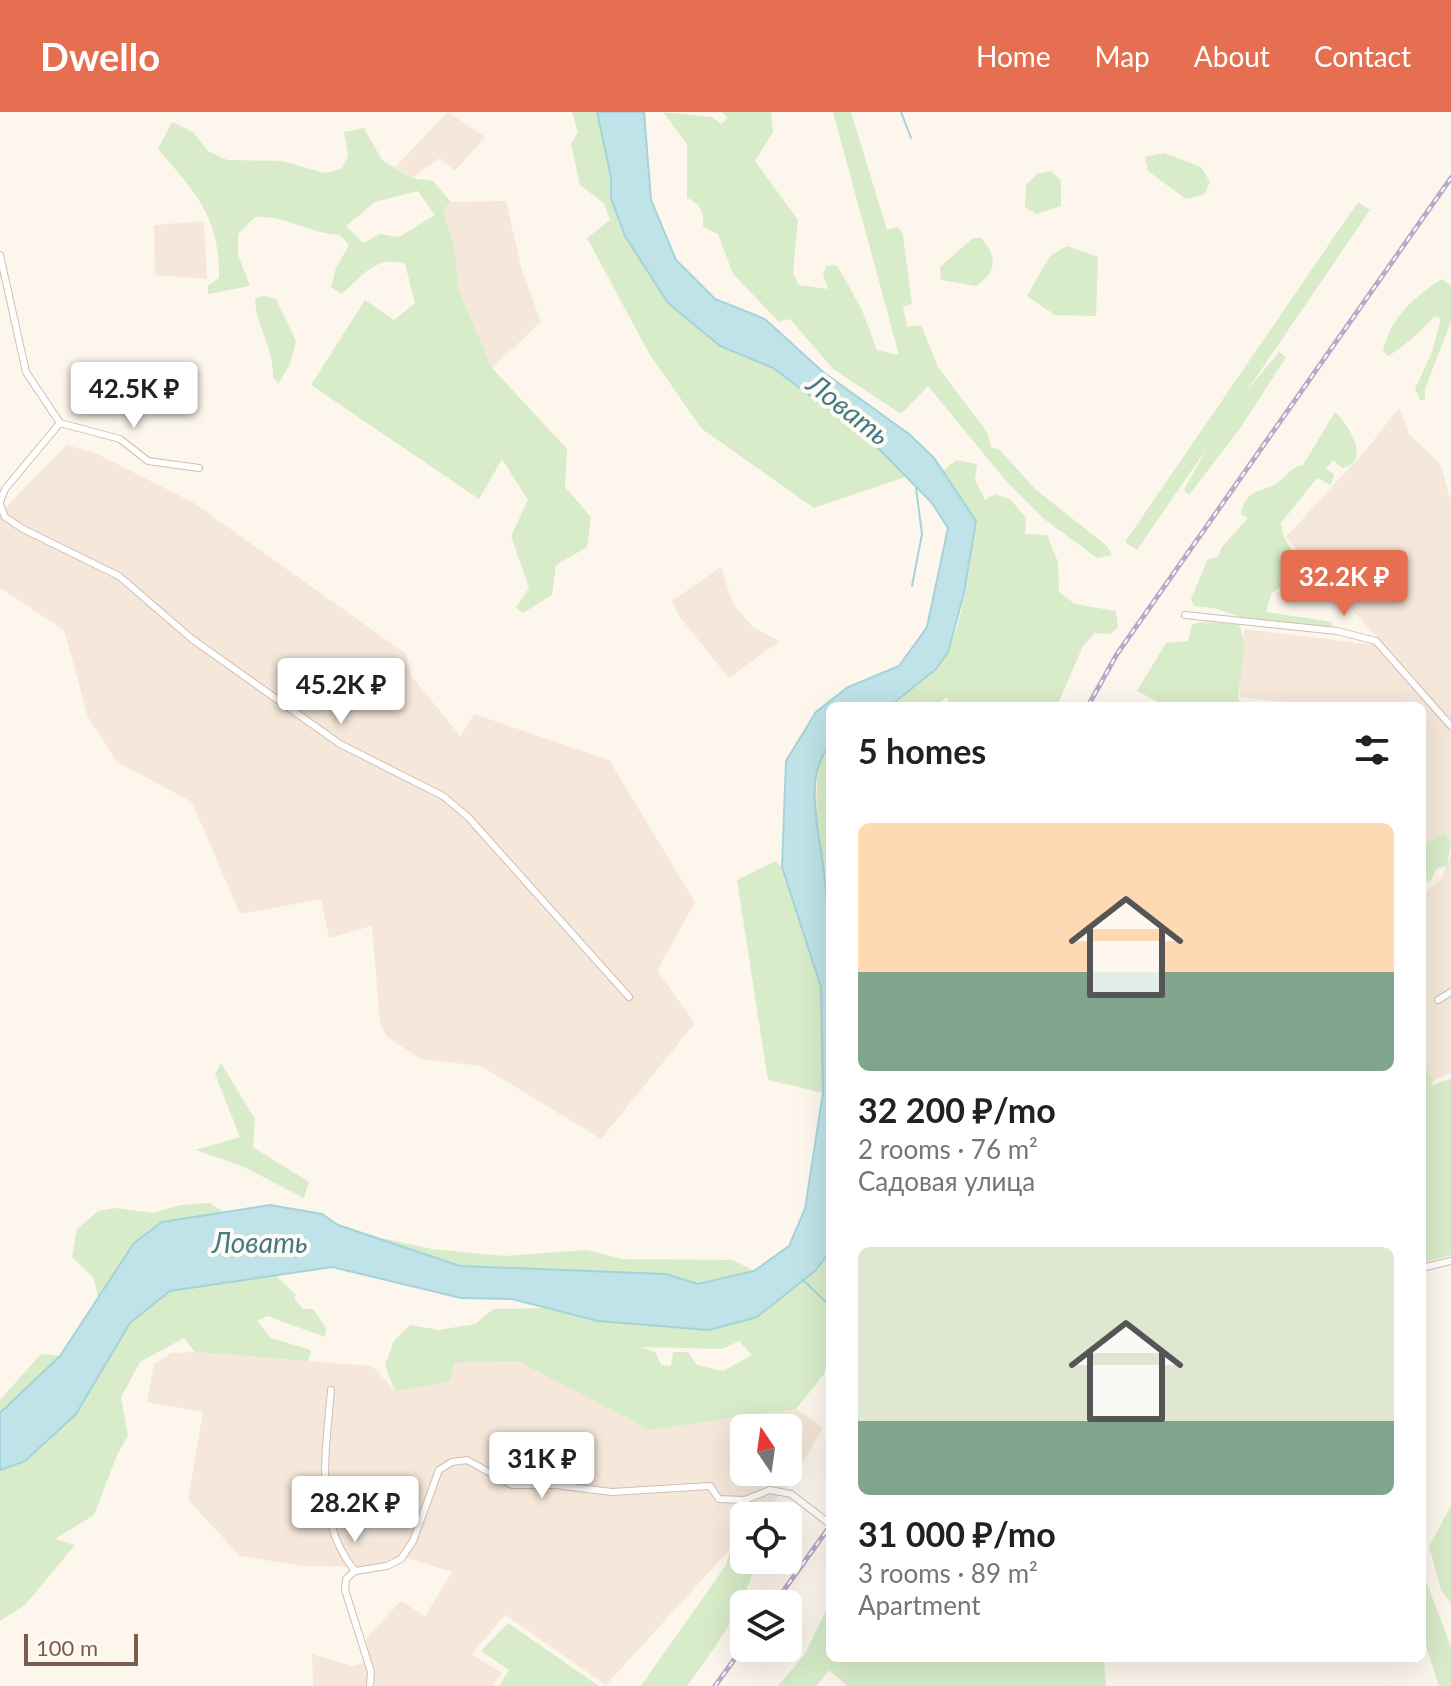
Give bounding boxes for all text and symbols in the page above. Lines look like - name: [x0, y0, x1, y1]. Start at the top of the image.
- text: Dwello: [40, 33, 160, 79]
- text: Home: [976, 39, 1051, 73]
- text: Map: [1095, 39, 1150, 73]
- text: About: [1194, 39, 1270, 73]
- text: Contact: [1314, 39, 1411, 73]
- pin: 42.5K ₽: [60, 362, 208, 430]
- water label: Ловать: [799, 365, 897, 452]
- text: 42.5K ₽: [89, 372, 179, 404]
- pin: 32.2K ₽: [1270, 550, 1418, 618]
- text: 32.2K ₽: [1299, 560, 1389, 592]
- pin: 45.2K ₽: [267, 658, 415, 726]
- text: 45.2K ₽: [296, 668, 386, 700]
- icon: filters: [1350, 728, 1394, 772]
- text: 5 homes: [858, 730, 986, 771]
- icon: home: [1054, 875, 1198, 1019]
- text: 32 200 ₽/mo: [858, 1089, 1056, 1130]
- text: 2 rooms · 76 m²: [858, 1133, 1038, 1165]
- text: Садовая улица: [858, 1165, 1035, 1197]
- water label: Ловать: [210, 1225, 308, 1259]
- icon: home: [1054, 1299, 1198, 1443]
- north arrow: [730, 1414, 802, 1486]
- map controls: [730, 1414, 802, 1662]
- pin: 31K ₽: [486, 1432, 598, 1500]
- text: 31K ₽: [507, 1442, 577, 1474]
- pin: 28.2K ₽: [281, 1476, 429, 1544]
- text: 28.2K ₽: [310, 1486, 400, 1518]
- button: locate: [730, 1502, 802, 1574]
- text: 31 000 ₽/mo: [858, 1513, 1056, 1554]
- text: 3 rooms · 89 m²: [858, 1557, 1038, 1589]
- text: Apartment: [858, 1589, 981, 1621]
- button: layers: [730, 1590, 802, 1662]
- scale bar: [24, 1630, 138, 1666]
- text: 100 m: [36, 1634, 98, 1661]

